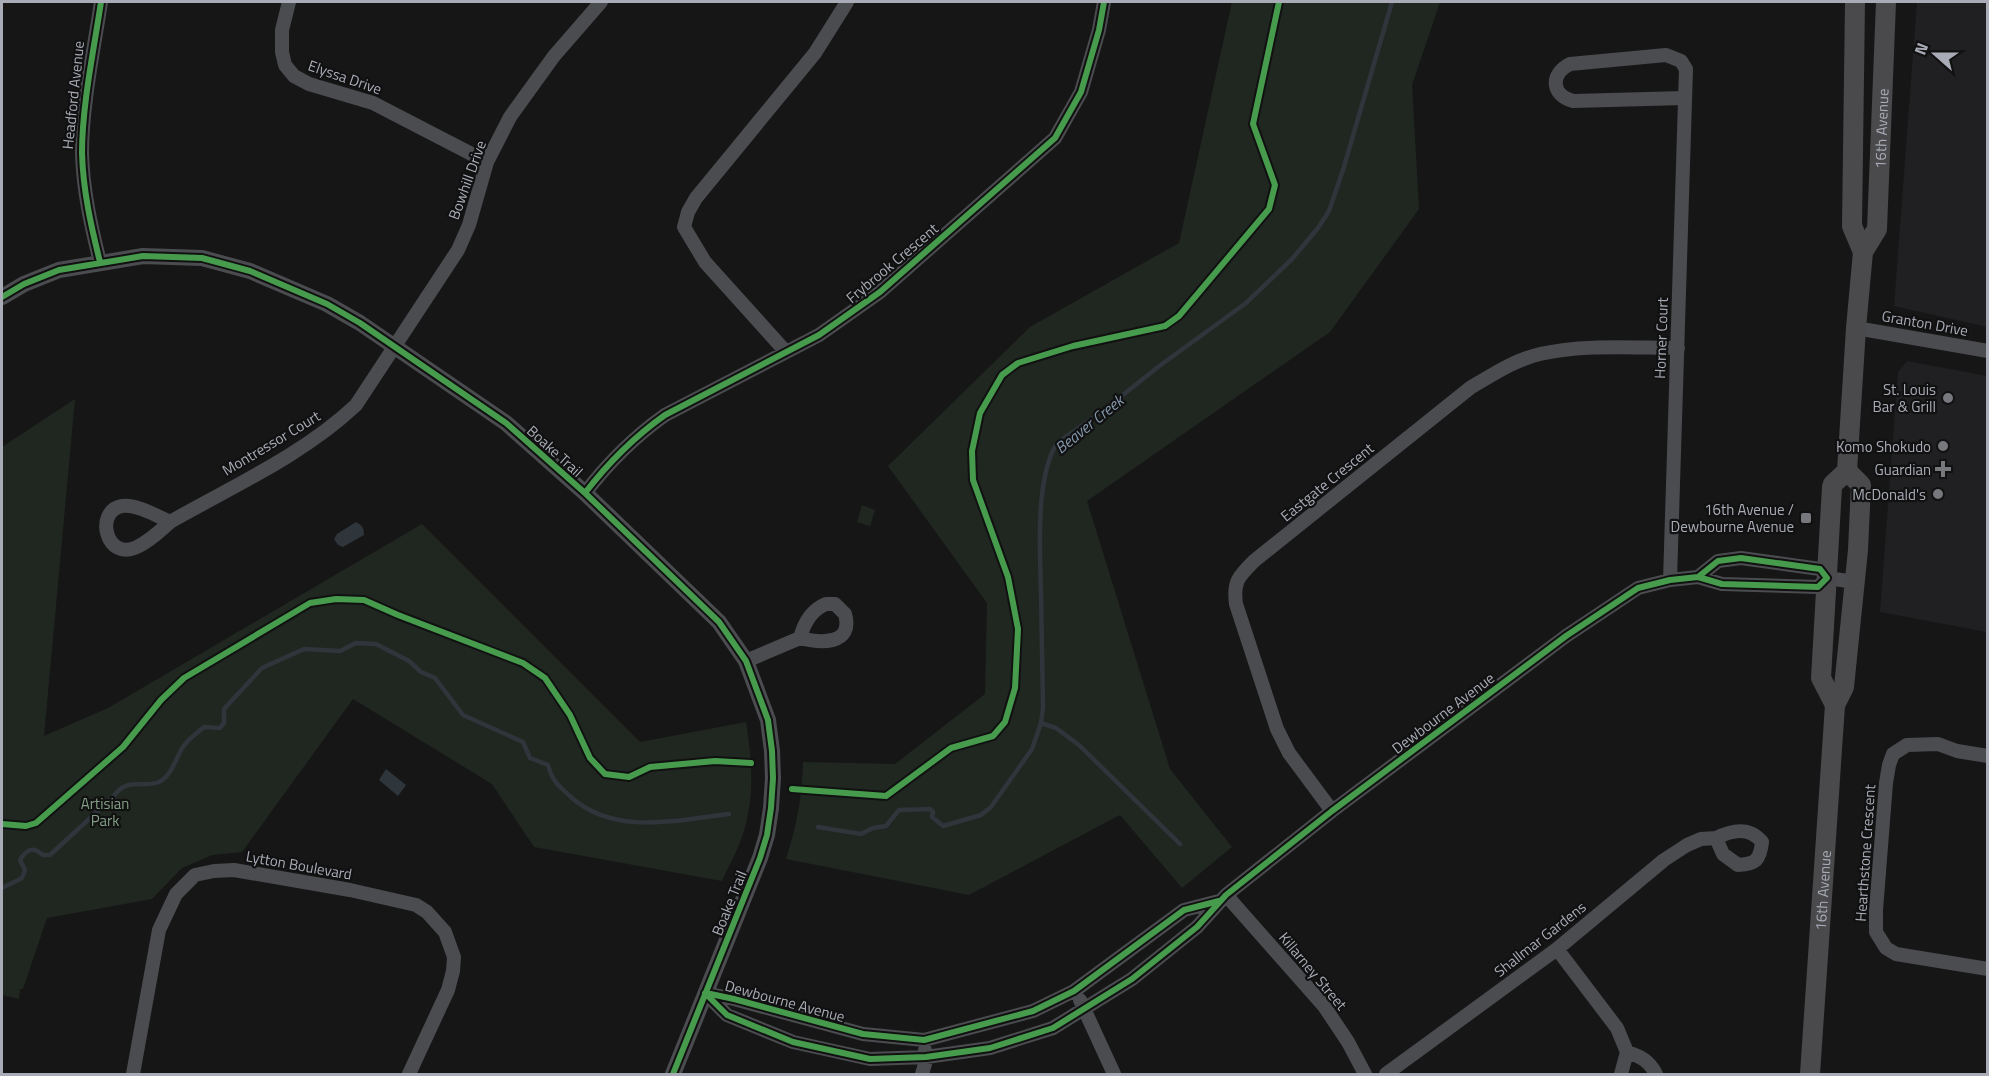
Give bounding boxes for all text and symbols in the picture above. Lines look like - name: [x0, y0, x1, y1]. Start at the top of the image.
- north arrow: [1905, 24, 1965, 84]
- text: N: [1908, 39, 1934, 58]
- street label: Headford Avenue: [56, 40, 90, 150]
- street label: Elyssa Drive: [305, 54, 385, 100]
- street label: 16th Avenue: [1868, 88, 1894, 169]
- street label: Bowhill Drive: [442, 137, 492, 223]
- street label: Frybrook Crescent: [841, 217, 944, 309]
- street label: Horner Court: [1648, 296, 1674, 379]
- street label: Granton Drive: [1880, 304, 1970, 342]
- place label: St. Louis Bar & Grill: [1872, 378, 1936, 418]
- water label: Beaver Creek: [1049, 388, 1130, 459]
- marker: St. Louis Bar & Grill: [1941, 391, 1955, 405]
- street label: Montressor Court: [217, 404, 325, 481]
- street label: Boake Trail: [522, 419, 588, 483]
- place label: Komo Shokudo: [1836, 435, 1931, 458]
- street label: Eastgate Crescent: [1275, 437, 1379, 527]
- marker: Komo Shokudo: [1936, 439, 1950, 453]
- place label: Guardian: [1874, 458, 1931, 481]
- marker: Guardian: [1936, 462, 1950, 476]
- place label: McDonald's: [1852, 483, 1926, 506]
- marker: McDonald's: [1931, 487, 1945, 501]
- place label: 16th Avenue / Dewbourne Avenue: [1671, 498, 1794, 538]
- marker: 16th Avenue / Dewbourne Avenue: [1799, 511, 1813, 525]
- street label: Dewbourne Avenue: [1387, 667, 1499, 759]
- street label: Hearthstone Crescent: [1849, 783, 1881, 923]
- park label: Artisian Park: [81, 792, 129, 832]
- street label: Lytton Boulevard: [244, 844, 354, 886]
- street label: 16th Avenue: [1808, 850, 1837, 931]
- street label: Boake Trail: [705, 867, 753, 939]
- street label: Shallmar Gardens: [1489, 896, 1591, 982]
- street label: Killarney Street: [1273, 927, 1353, 1016]
- street label: Dewbourne Avenue: [722, 974, 848, 1028]

